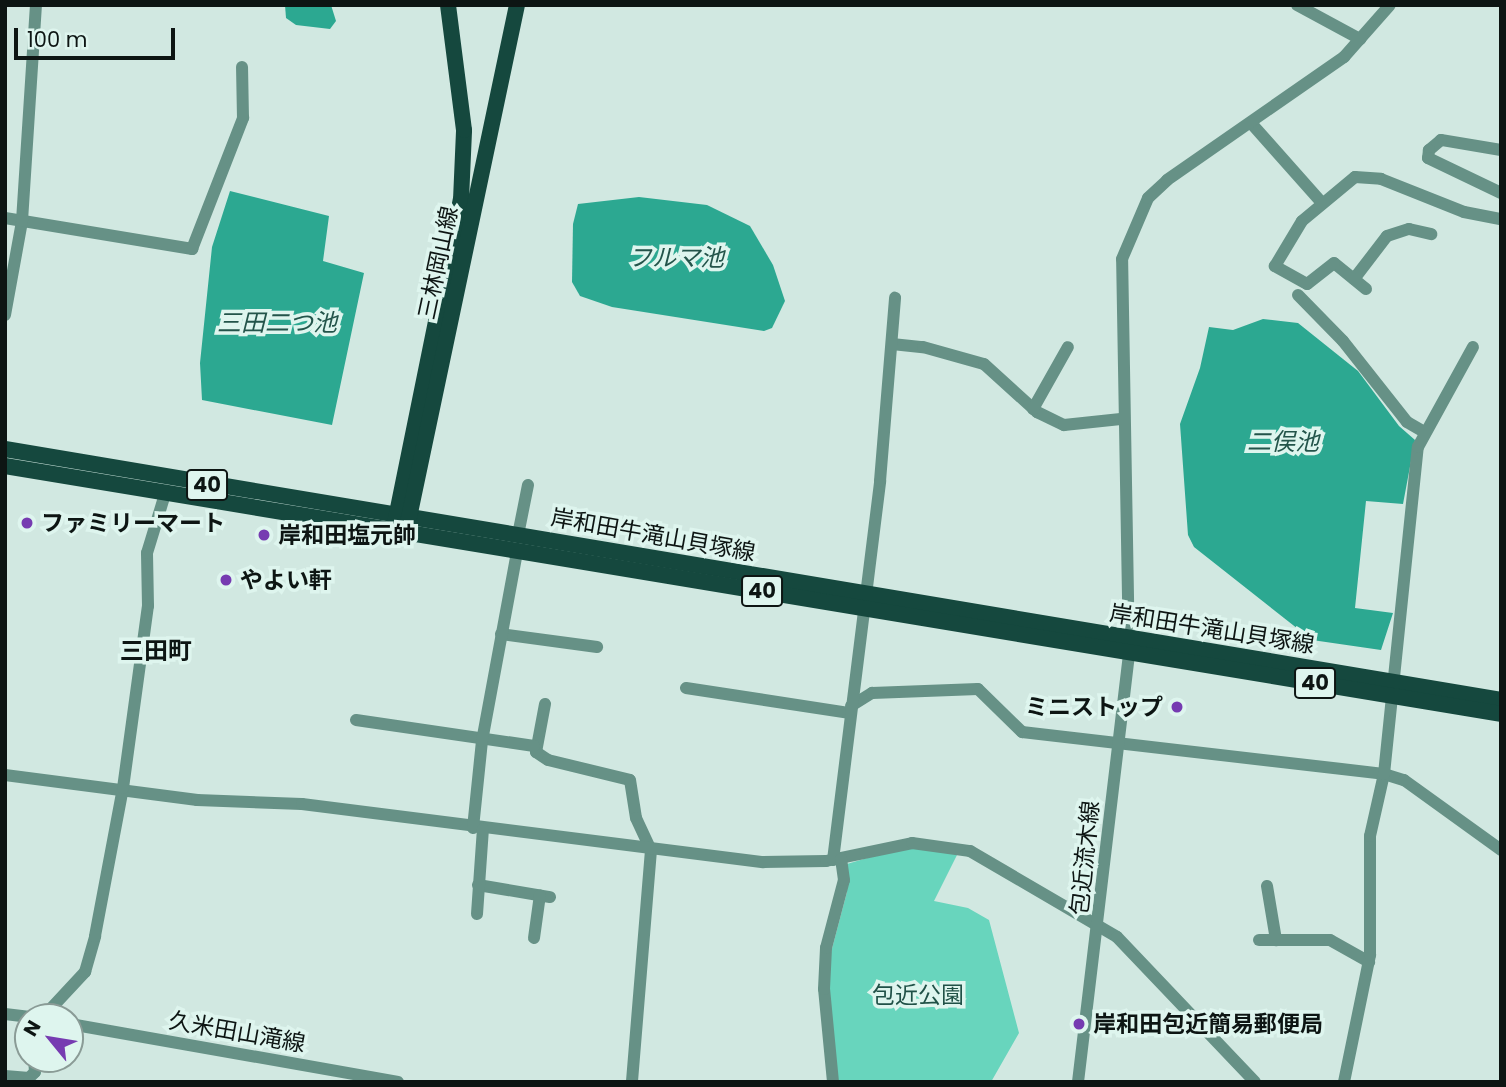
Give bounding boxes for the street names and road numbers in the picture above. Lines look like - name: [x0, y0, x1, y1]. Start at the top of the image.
- street label: 三林岡山線: [413, 204, 463, 322]
- road number: 40: [186, 468, 228, 503]
- street label: 岸和田牛滝山貝塚線: [549, 503, 757, 567]
- road number: 40: [741, 574, 783, 608]
- street label: 岸和田牛滝山貝塚線: [1108, 599, 1316, 659]
- road number: 40: [1294, 666, 1336, 700]
- street label: 包近流木線: [1065, 799, 1105, 917]
- street label: 久米田山滝線: [167, 1006, 307, 1058]

